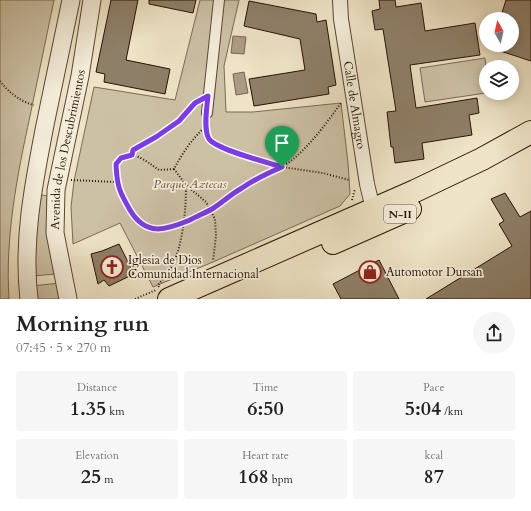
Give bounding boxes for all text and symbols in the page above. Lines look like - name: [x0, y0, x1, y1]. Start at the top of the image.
- north arrow: [479, 12, 519, 52]
- map controls: [479, 12, 519, 100]
- street label: Calle de Almagro: [340, 60, 369, 151]
- button: layers: [479, 60, 519, 100]
- street label: Avenida de los Descubrimientos: [47, 68, 89, 230]
- pin: [265, 126, 299, 167]
- icon: arrive: [271, 132, 293, 154]
- park label: Parque Aztecas: [153, 176, 227, 192]
- road number: N-II: [384, 205, 416, 223]
- place label: Iglesia de Dios Comunidad Internacional: [128, 252, 259, 282]
- church icon: Iglesia de Dios Comunidad Internacional: [99, 254, 125, 280]
- shop icon: Automotor Dursan: [357, 259, 383, 285]
- place label: Automotor Dursan: [386, 264, 483, 280]
- text: Morning run: [16, 309, 149, 339]
- button: share: [473, 312, 515, 354]
- text: 07:45 · 5 × 270 m: [16, 339, 111, 357]
- text: Distance: [77, 380, 117, 395]
- text: Time: [253, 380, 278, 395]
- text: Pace: [423, 380, 444, 395]
- text: 1.35: [70, 395, 106, 422]
- text: 6:50: [247, 395, 284, 422]
- text: 5:04: [405, 395, 441, 422]
- text: km: [106, 404, 125, 419]
- text: /km: [441, 404, 463, 419]
- text: Elevation: [75, 448, 119, 463]
- text: Heart rate: [242, 448, 289, 463]
- text: kcal: [425, 448, 443, 463]
- text: 25: [81, 463, 101, 490]
- text: 168: [238, 463, 269, 490]
- text: 87: [424, 463, 444, 490]
- text: m: [101, 472, 114, 487]
- text: bpm: [269, 472, 293, 487]

